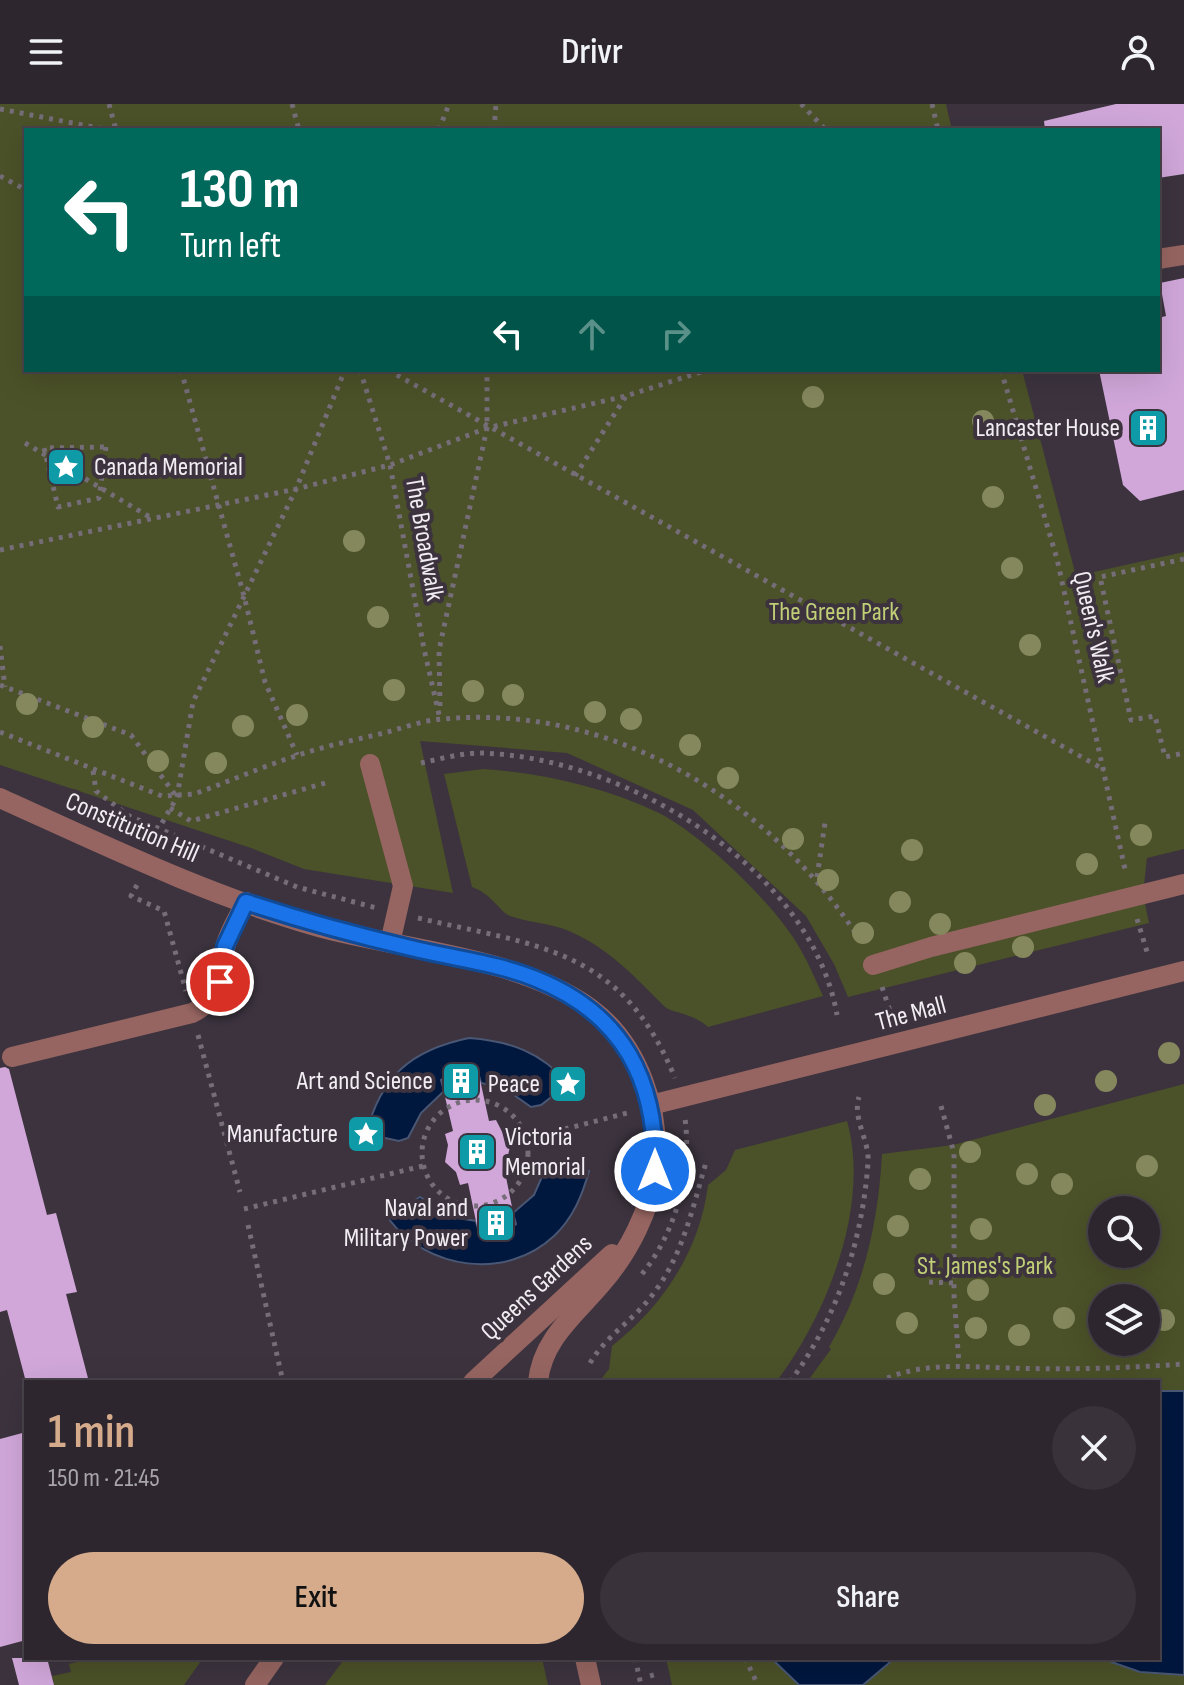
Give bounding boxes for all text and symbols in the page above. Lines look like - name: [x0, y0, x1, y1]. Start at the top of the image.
- icon: menu: [24, 30, 68, 74]
- icon: person: [1116, 30, 1160, 74]
- text: Drivr: [561, 31, 623, 74]
- text: 130 m: [180, 157, 300, 224]
- icon: left: [48, 160, 152, 264]
- text: Turn left: [180, 225, 281, 268]
- icon: left: [486, 312, 530, 356]
- icon: ahead: [570, 312, 614, 356]
- icon: right: [654, 312, 698, 356]
- building icon: Lancaster House: [1127, 407, 1169, 449]
- place label: Lancaster House: [975, 413, 1120, 444]
- place icon: Canada Memorial: [45, 446, 87, 488]
- place label: Canada Memorial: [94, 452, 243, 483]
- street label: The Broadwalk: [398, 475, 450, 603]
- street label: Queen's Walk: [1065, 568, 1121, 686]
- park label: The Green Park: [769, 597, 899, 628]
- street label: Constitution Hill: [61, 786, 203, 870]
- pin: [186, 948, 254, 1016]
- icon: arrive: [198, 960, 242, 1004]
- street label: The Mall: [873, 990, 949, 1038]
- building icon: Art and Science: [440, 1060, 482, 1102]
- place icon: Peace: [547, 1063, 589, 1105]
- place label: Art and Science: [296, 1066, 433, 1097]
- place label: Peace: [488, 1069, 540, 1100]
- place icon: Manufacture: [345, 1113, 387, 1155]
- place label: Manufacture: [227, 1119, 338, 1150]
- place label: Victoria Memorial: [505, 1122, 586, 1183]
- position arrow: [613, 1129, 697, 1213]
- building icon: Victoria Memorial: [456, 1131, 498, 1173]
- place label: Naval and Military Power: [344, 1193, 469, 1254]
- map controls: [1088, 1196, 1160, 1356]
- button: search: [1088, 1196, 1160, 1268]
- building icon: Naval and Military Power: [475, 1202, 517, 1244]
- street label: Queens Gardens: [475, 1229, 599, 1347]
- park label: St. James's Park: [917, 1251, 1053, 1282]
- button: layers: [1088, 1284, 1160, 1356]
- text: 1 min: [48, 1404, 135, 1461]
- button: close: [1052, 1406, 1136, 1490]
- text: 150 m · 21:45: [48, 1463, 160, 1494]
- button: Exit: [48, 1552, 584, 1644]
- button: Share: [600, 1552, 1136, 1644]

